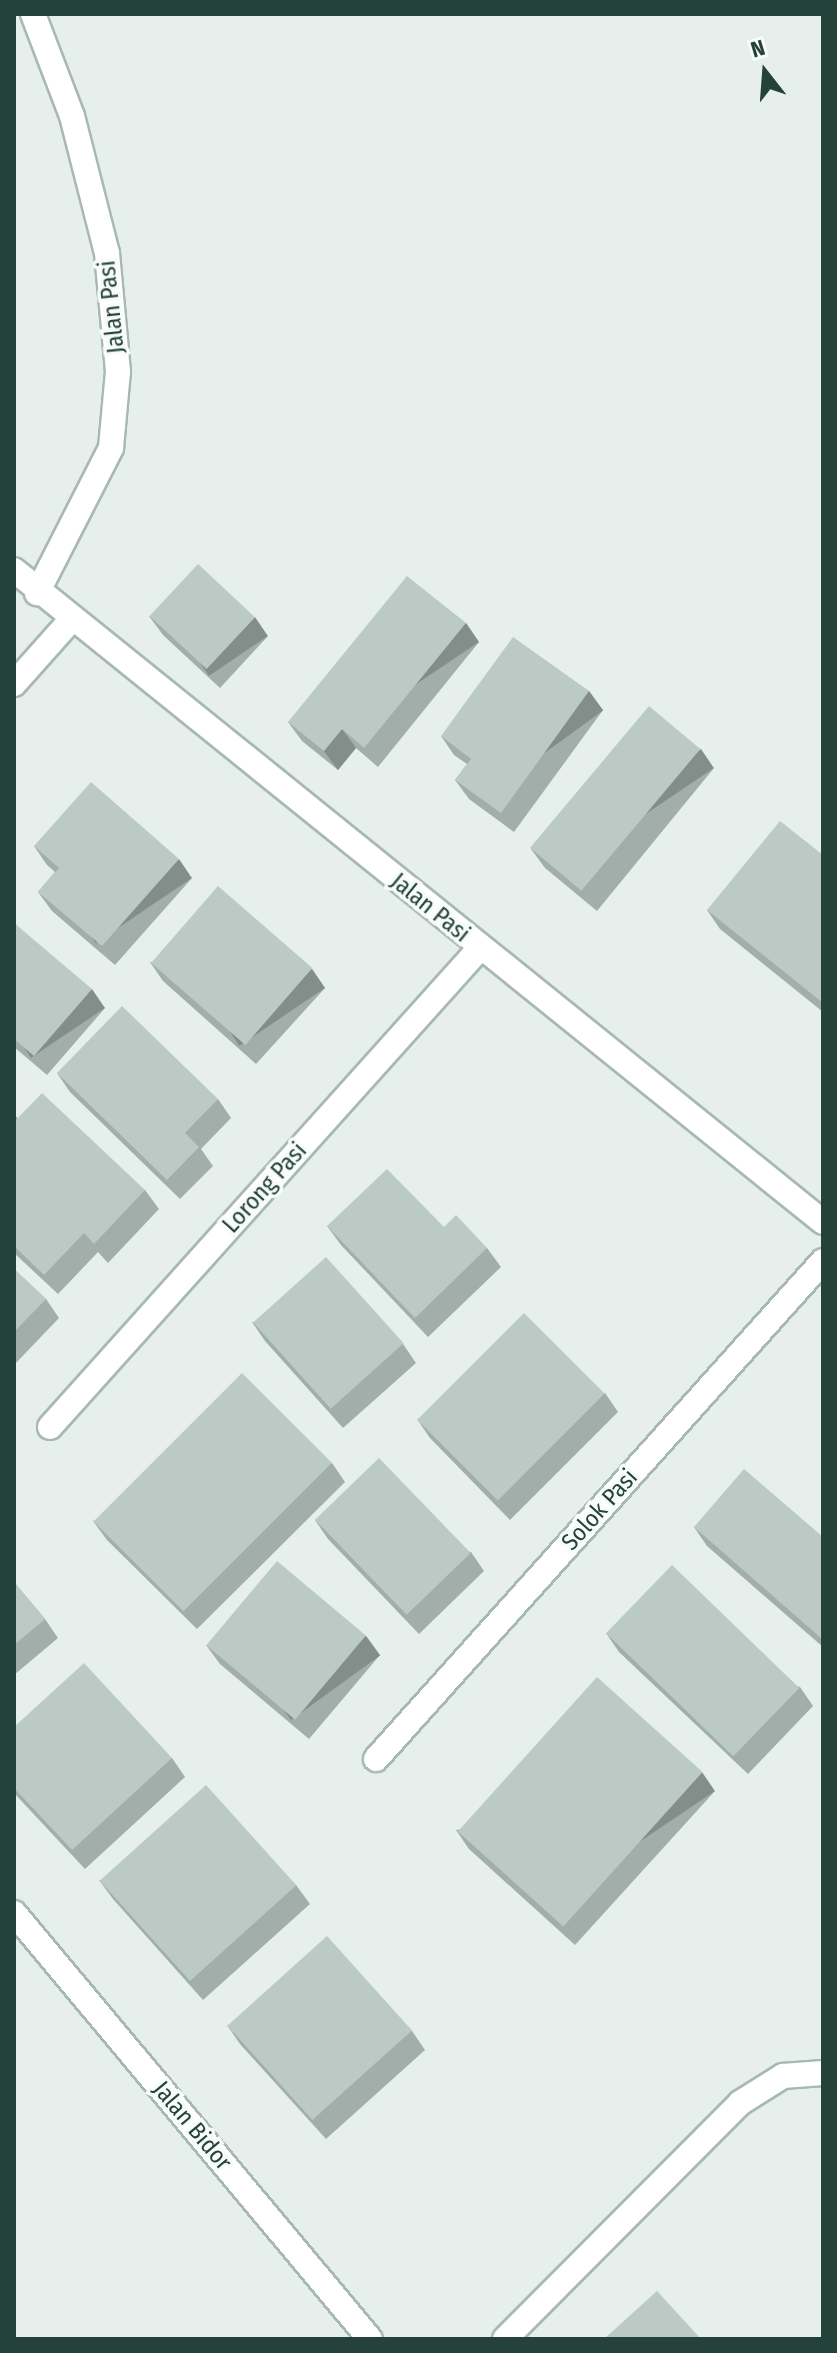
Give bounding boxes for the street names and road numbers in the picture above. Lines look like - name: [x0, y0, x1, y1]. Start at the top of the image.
- street label: Jalan Pasi: [93, 259, 131, 355]
- street label: Jalan Pasi: [385, 867, 475, 949]
- street label: Lorong Pasi: [217, 1137, 313, 1239]
- street label: Solok Pasi: [556, 1463, 644, 1557]
- street label: Jalan Bidor: [146, 2076, 238, 2176]

